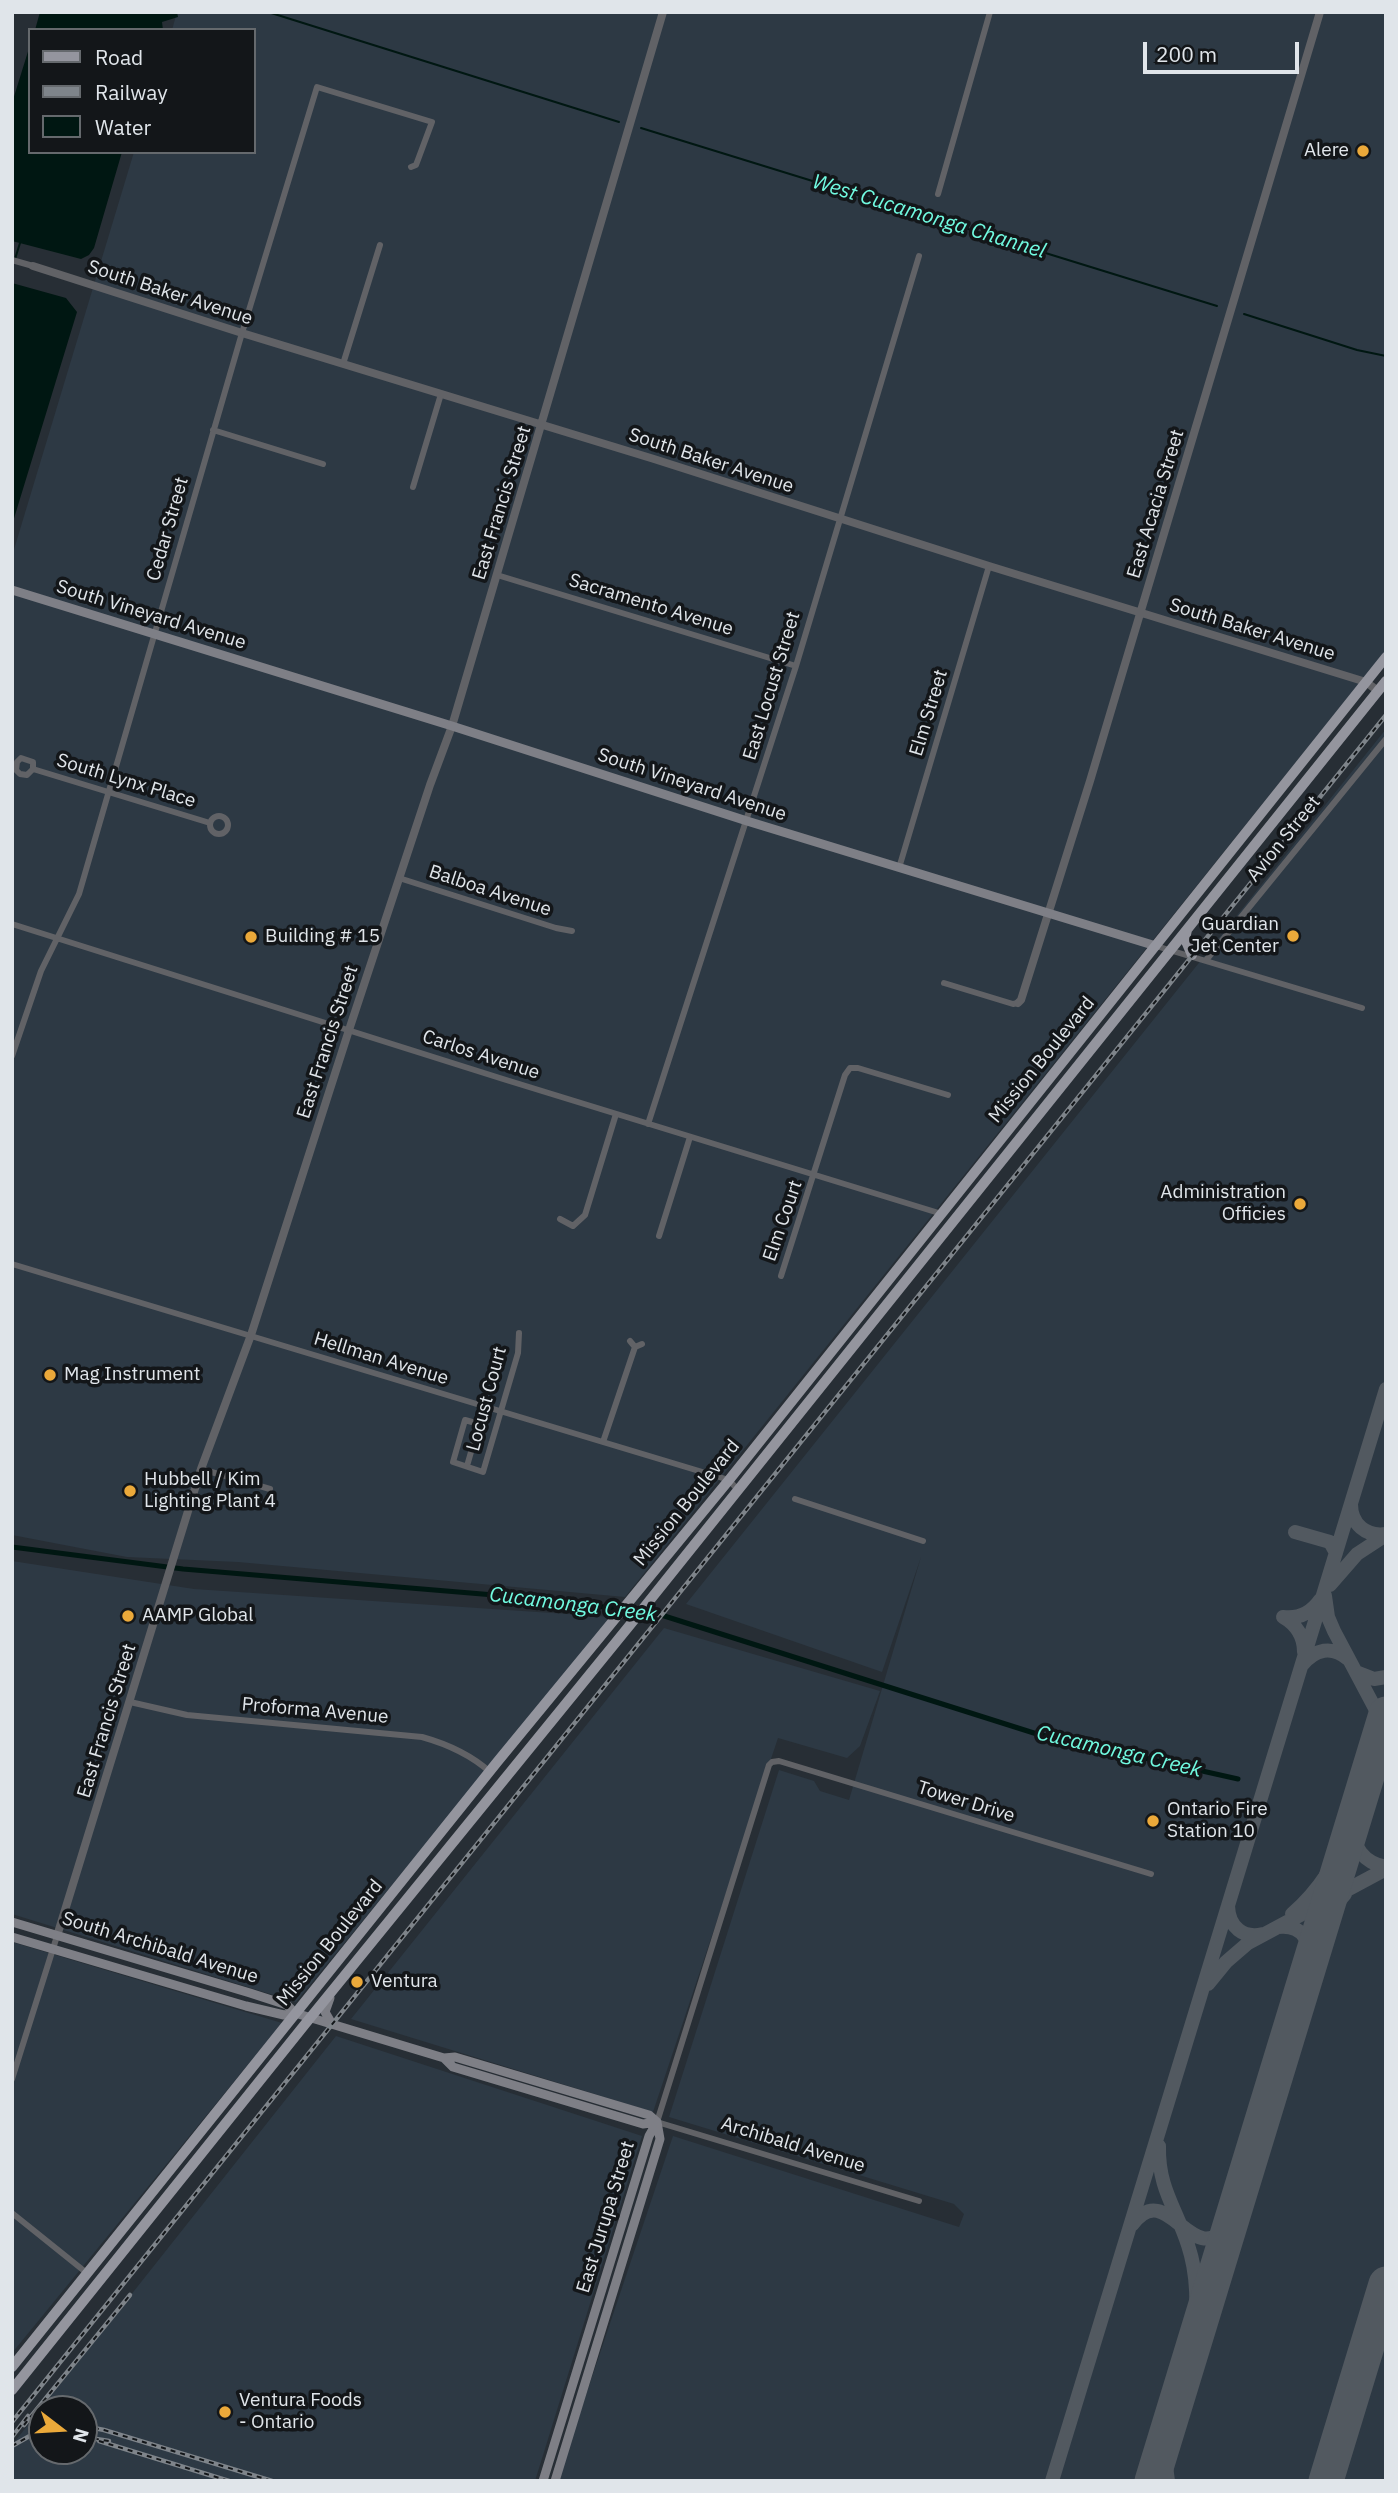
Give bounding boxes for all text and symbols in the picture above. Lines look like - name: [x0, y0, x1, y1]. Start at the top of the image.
- legend: [28, 28, 256, 154]
- scale bar: [1146, 28, 1302, 72]
- text: 200 m: [1156, 40, 1217, 68]
- text: Road: [95, 43, 143, 71]
- text: Railway: [95, 78, 168, 106]
- text: Water: [95, 113, 151, 141]
- place label: Alere: [1304, 140, 1349, 162]
- marker: Alere: [1355, 143, 1371, 159]
- water label: West Cucamonga Channel: [809, 170, 1049, 264]
- street label: South Baker Avenue: [85, 256, 255, 330]
- street label: East Francis Street: [468, 423, 536, 583]
- street label: South Baker Avenue: [626, 424, 796, 498]
- street label: East Acacia Street: [1123, 427, 1189, 581]
- street label: Cedar Street: [142, 474, 194, 584]
- street label: Sacramento Avenue: [566, 569, 736, 641]
- street label: South Vineyard Avenue: [53, 575, 249, 655]
- street label: South Baker Avenue: [1166, 594, 1338, 666]
- street label: East Locust Street: [739, 609, 805, 763]
- street label: Elm Street: [905, 667, 953, 759]
- street label: South Vineyard Avenue: [595, 744, 789, 826]
- street label: South Lynx Place: [54, 749, 198, 813]
- street label: Avion Street: [1242, 791, 1326, 887]
- street label: Balboa Avenue: [426, 860, 554, 922]
- place label: Guardian Jet Center: [1191, 914, 1279, 958]
- place label: Building # 15: [265, 926, 380, 948]
- marker: Guardian Jet Center: [1285, 928, 1301, 944]
- marker: Building # 15: [243, 929, 259, 945]
- street label: East Francis Street: [292, 963, 364, 1121]
- street label: Mission Boulevard: [984, 992, 1100, 1128]
- street label: Carlos Avenue: [420, 1025, 542, 1085]
- street label: Elm Court: [759, 1177, 807, 1265]
- place label: Administration Officies: [1160, 1182, 1286, 1226]
- marker: Administration Officies: [1292, 1196, 1308, 1212]
- street label: Hellman Avenue: [311, 1328, 451, 1390]
- street label: Locust Court: [462, 1344, 512, 1454]
- place label: Mag Instrument: [64, 1364, 201, 1386]
- marker: Mag Instrument: [42, 1367, 58, 1383]
- street label: Mission Boulevard: [629, 1435, 745, 1571]
- place label: Hubbell / Kim Lighting Plant 4: [144, 1469, 276, 1513]
- marker: Hubbell / Kim Lighting Plant 4: [122, 1483, 138, 1499]
- water label: Cucamonga Creek: [488, 1582, 658, 1628]
- place label: AAMP Global: [142, 1605, 253, 1627]
- marker: AAMP Global: [120, 1608, 136, 1624]
- street label: East Francis Street: [73, 1641, 141, 1801]
- street label: Proforma Avenue: [241, 1693, 389, 1729]
- water label: Cucamonga Creek: [1034, 1721, 1204, 1783]
- street label: Tower Drive: [915, 1776, 1017, 1828]
- place label: Ontario Fire Station 10: [1167, 1799, 1268, 1843]
- marker: Ontario Fire Station 10: [1145, 1813, 1161, 1829]
- street label: Mission Boulevard: [272, 1875, 388, 2011]
- street label: South Archibald Avenue: [59, 1907, 261, 1989]
- place label: Ventura: [371, 1971, 438, 1993]
- marker: Ventura: [349, 1974, 365, 1990]
- street label: Archibald Avenue: [718, 2112, 868, 2178]
- street label: East Jurupa Street: [572, 2138, 640, 2296]
- place label: Ventura Foods - Ontario: [239, 2390, 362, 2434]
- north arrow: [28, 2395, 98, 2465]
- marker: Ventura Foods - Ontario: [217, 2404, 233, 2420]
- text: N: [68, 2425, 95, 2446]

